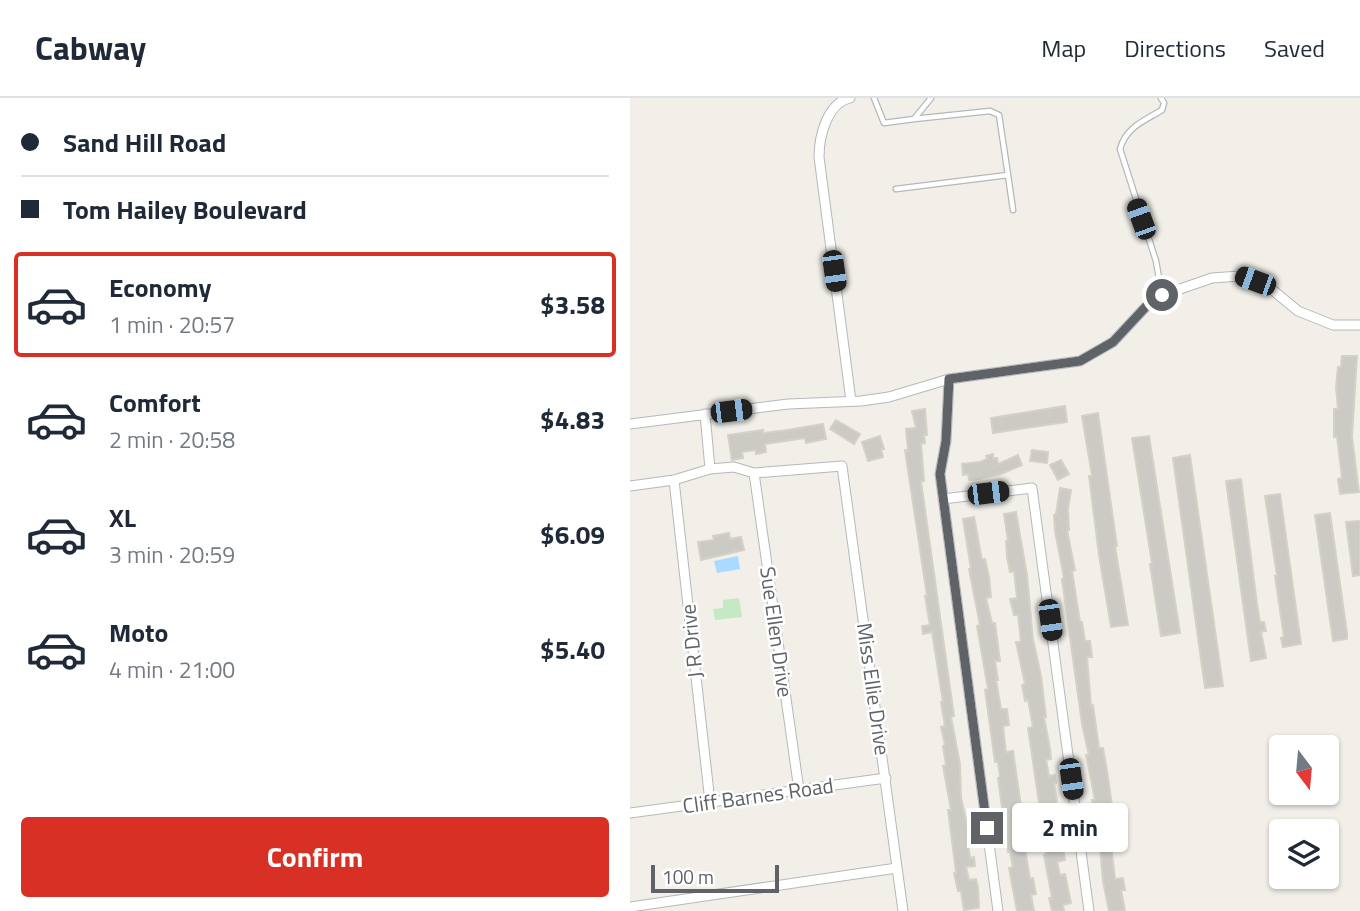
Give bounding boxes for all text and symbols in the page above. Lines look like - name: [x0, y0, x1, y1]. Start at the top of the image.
- text: Cabway: [35, 23, 146, 73]
- text: Map: [1041, 30, 1086, 66]
- text: Directions: [1124, 30, 1226, 66]
- text: Saved: [1264, 30, 1325, 66]
- text: Sand Hill Road: [63, 123, 226, 162]
- text: Tom Hailey Boulevard: [63, 190, 307, 229]
- car: [1124, 196, 1159, 242]
- car: [821, 249, 848, 293]
- car: [1232, 264, 1279, 298]
- text: Economy: [109, 268, 211, 307]
- icon: car: [25, 273, 88, 336]
- route start: [1146, 279, 1178, 311]
- text: $3.58: [540, 285, 605, 324]
- text: 1 min · 20:57: [109, 307, 235, 342]
- text: Comfort: [109, 383, 201, 422]
- icon: car: [25, 388, 88, 451]
- car: [709, 398, 754, 424]
- text: $4.83: [540, 400, 605, 439]
- text: 2 min · 20:58: [109, 422, 235, 457]
- car: [966, 480, 1011, 506]
- text: XL: [109, 498, 136, 537]
- icon: car: [25, 503, 88, 566]
- text: $6.09: [540, 515, 605, 554]
- text: 3 min · 20:59: [109, 537, 235, 572]
- street label: Sue Ellen Drive: [752, 565, 802, 699]
- car: [1037, 598, 1064, 642]
- street label: J R Drive: [671, 603, 711, 680]
- text: Moto: [109, 613, 168, 652]
- icon: car: [25, 618, 88, 681]
- street label: Miss Ellie Drive: [849, 621, 899, 757]
- text: $5.40: [540, 630, 605, 669]
- text: 4 min · 21:00: [109, 652, 235, 687]
- north arrow: [1269, 735, 1339, 805]
- map controls: [1269, 735, 1339, 889]
- car: [1058, 757, 1085, 801]
- street label: Cliff Barnes Road: [680, 769, 835, 821]
- callout: 2 min: [1012, 804, 1127, 852]
- text: 2 min: [1042, 810, 1098, 845]
- route end: [971, 812, 1003, 844]
- button: Confirm: [21, 817, 609, 897]
- button: layers: [1269, 819, 1339, 889]
- scale bar: [651, 862, 779, 894]
- text: 100 m: [662, 862, 714, 891]

